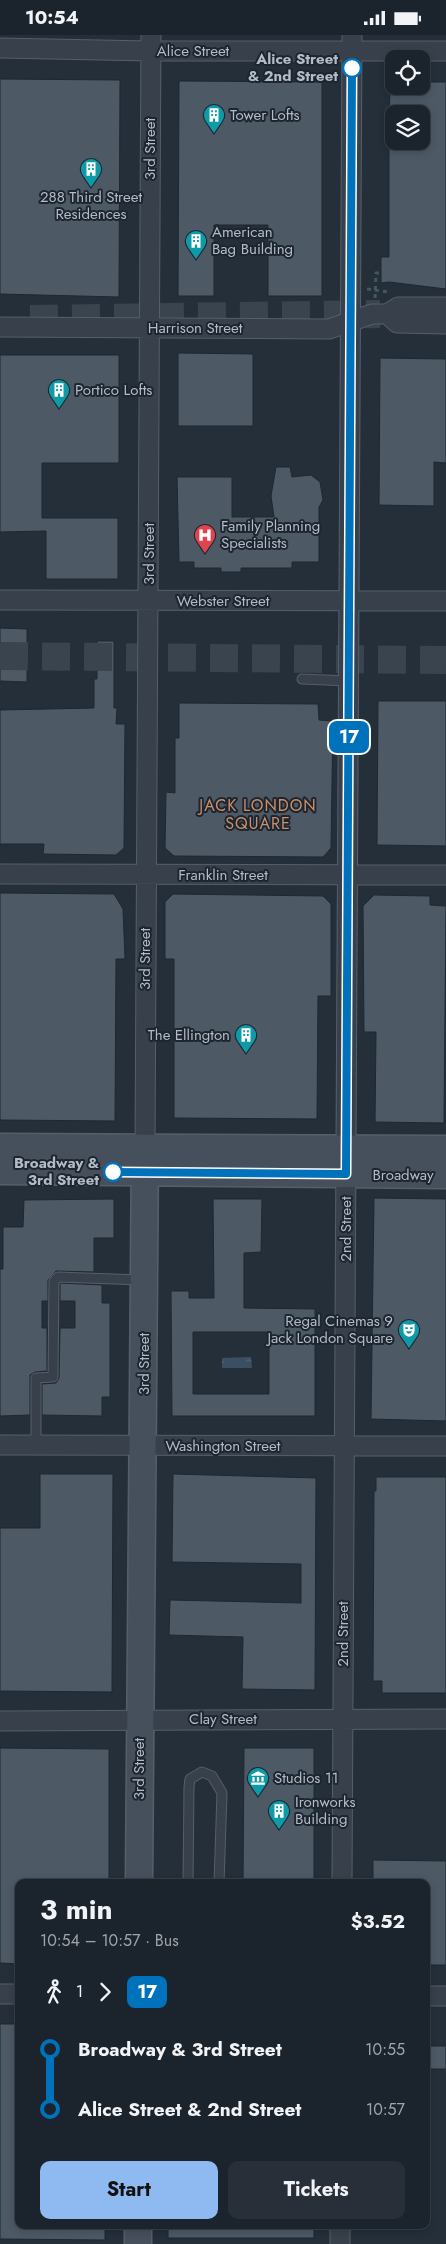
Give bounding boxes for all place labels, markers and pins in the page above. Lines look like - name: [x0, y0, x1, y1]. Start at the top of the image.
- place label: Alice Street & 2nd Street: [248, 48, 338, 87]
- marker: Alice Street & 2nd Street: [342, 58, 362, 78]
- building icon: Tower Lofts: [202, 103, 226, 134]
- place label: Tower Lofts: [230, 104, 300, 126]
- building icon: 288 Third Street Residences: [79, 157, 103, 188]
- place label: 288 Third Street Residences: [40, 186, 142, 225]
- place label: American Bag Building: [212, 221, 293, 260]
- building icon: American Bag Building: [184, 229, 208, 260]
- building icon: Portico Lofts: [47, 378, 71, 409]
- place label: Portico Lofts: [75, 379, 152, 401]
- place label: Family Planning Specialists: [221, 515, 320, 554]
- hospital icon: Family Planning Specialists: [193, 523, 217, 554]
- building icon: The Ellington: [234, 1023, 258, 1054]
- place label: The Ellington: [148, 1024, 230, 1046]
- place label: Broadway & 3rd Street: [14, 1152, 100, 1191]
- marker: Broadway & 3rd Street: [103, 1162, 123, 1182]
- place label: Regal Cinemas 9 Jack London Square: [265, 1310, 393, 1349]
- theatre icon: Regal Cinemas 9 Jack London Square: [397, 1318, 421, 1349]
- museum icon: Studios 11: [246, 1766, 270, 1797]
- place label: Studios 11: [274, 1767, 338, 1789]
- place label: Ironworks Building: [295, 1791, 356, 1830]
- building icon: Ironworks Building: [267, 1799, 291, 1830]

